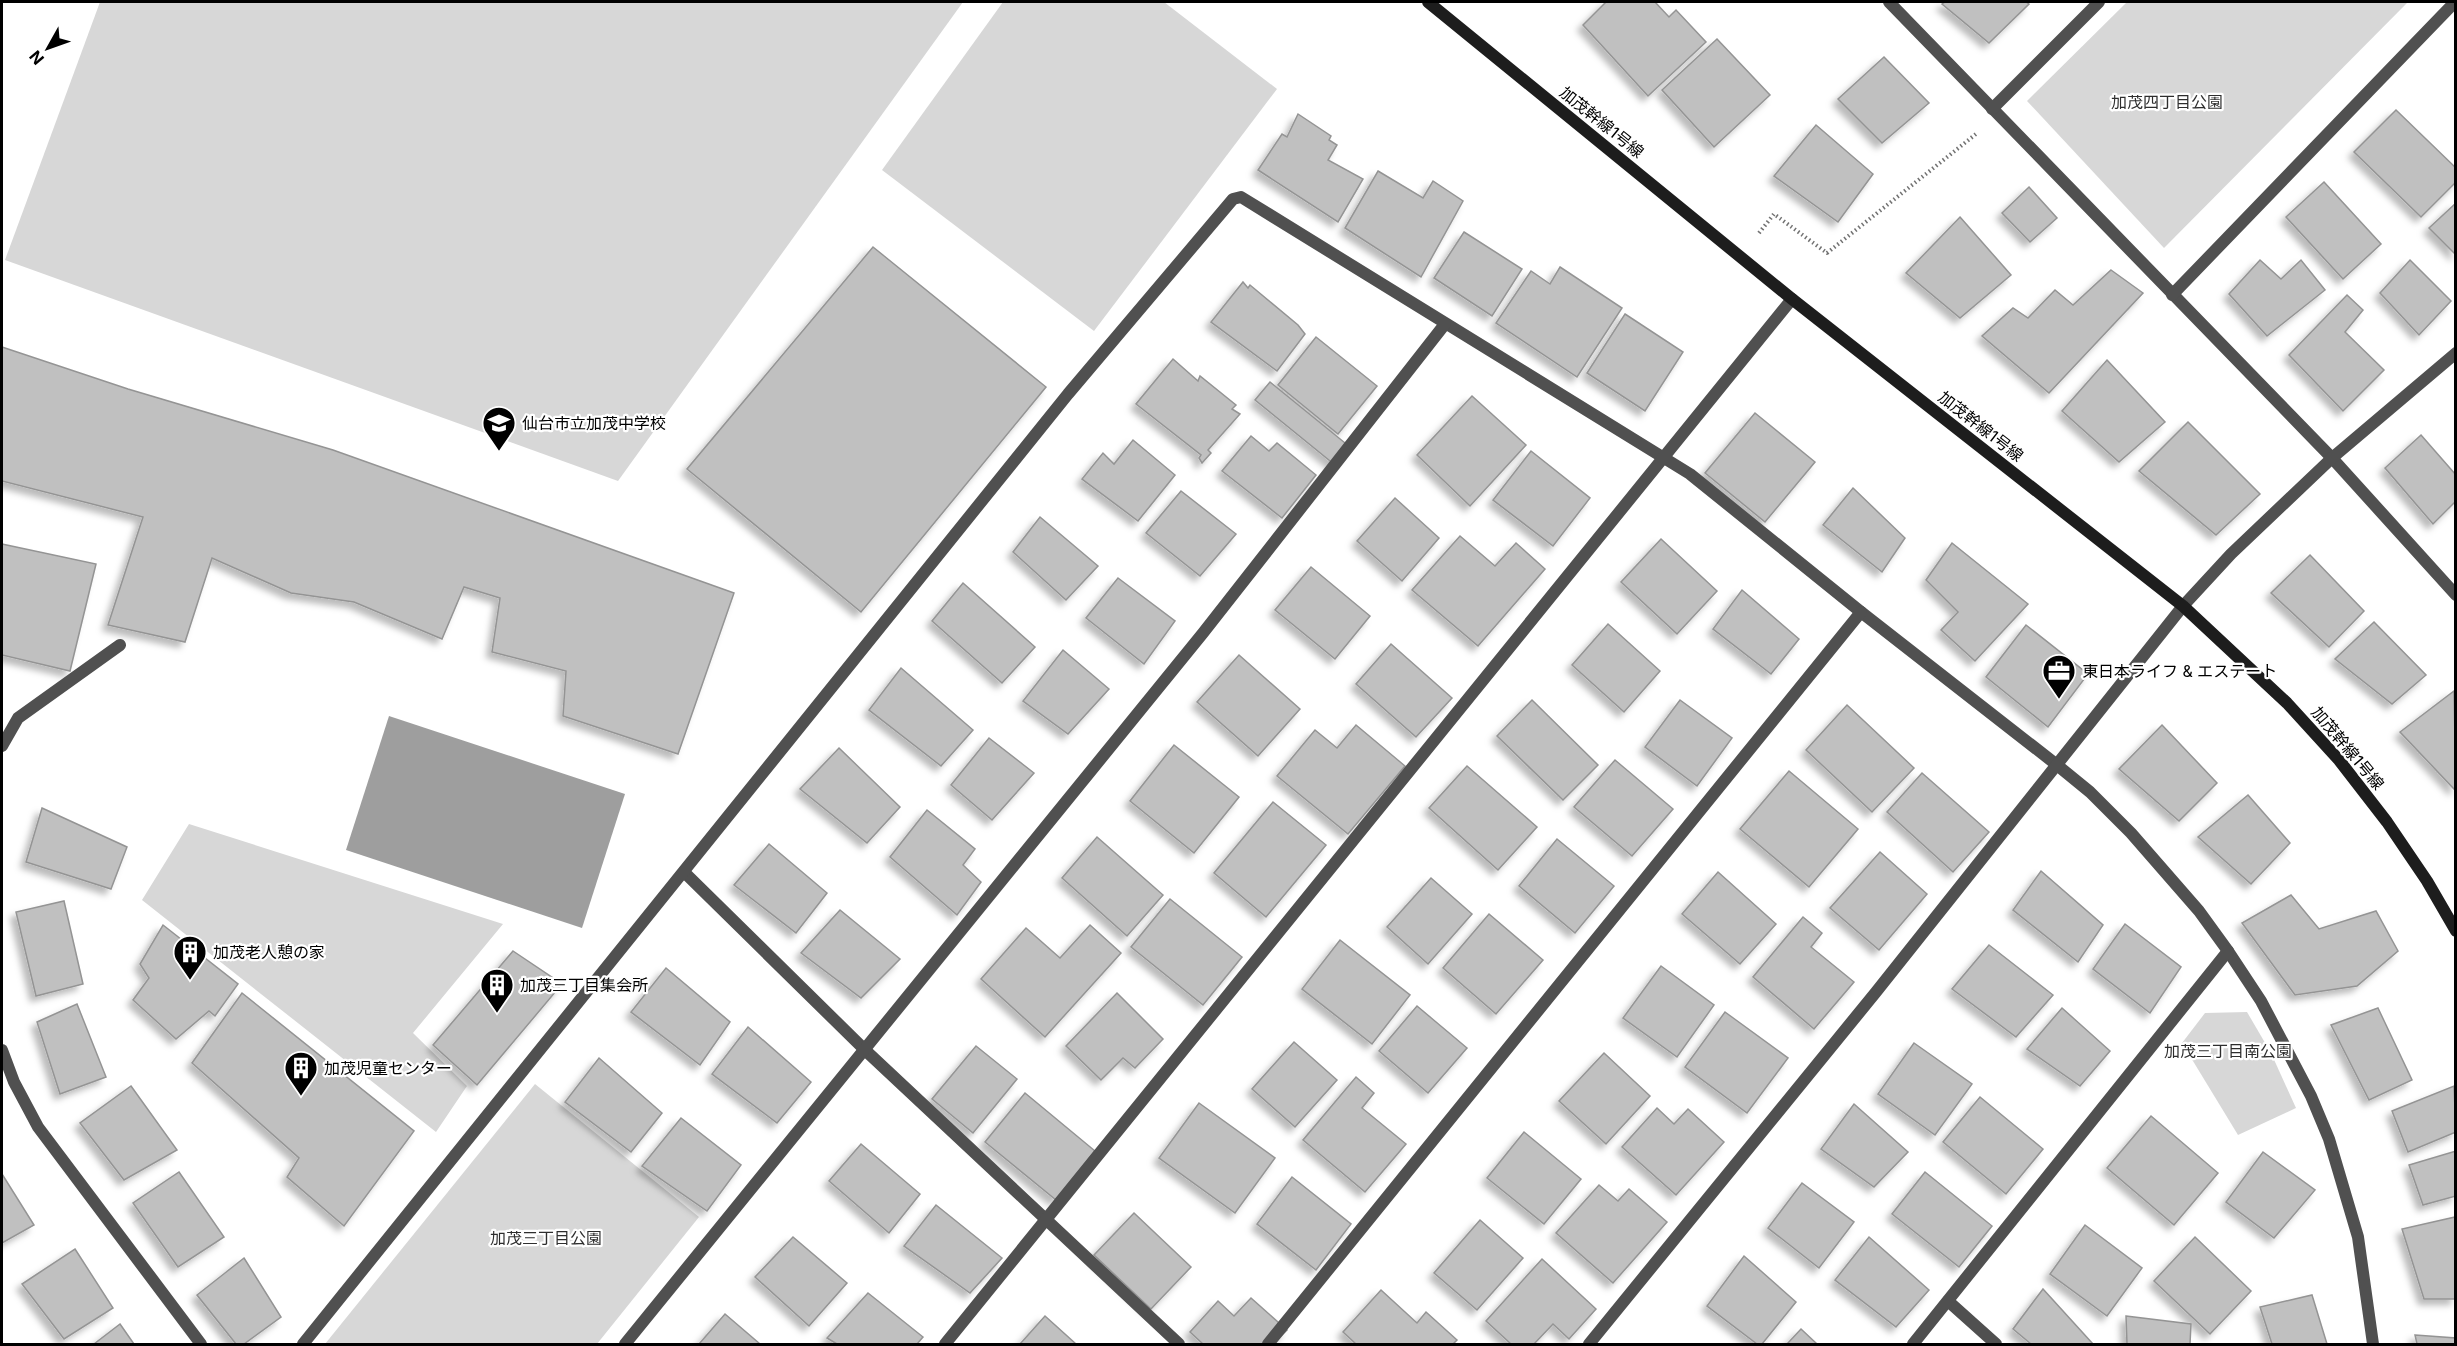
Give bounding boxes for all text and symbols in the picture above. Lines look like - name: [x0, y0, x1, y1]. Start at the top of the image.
- north arrow: [18, 18, 78, 78]
- text: N: [25, 47, 48, 69]
- street label: 加茂幹線1号線: [1556, 82, 1648, 162]
- park label: 加茂四丁目公園: [2111, 92, 2223, 112]
- street label: 加茂幹線1号線: [1934, 387, 2028, 465]
- school or university icon: 仙台市立加茂中学校: [481, 405, 517, 452]
- place label: 仙台市立加茂中学校: [522, 413, 666, 433]
- office icon: 東日本ライフ & エステート: [2041, 653, 2077, 700]
- place label: 東日本ライフ & エステート: [2082, 661, 2277, 681]
- street label: 加茂幹線1号線: [2307, 702, 2389, 794]
- building icon: 加茂老人憩の家: [172, 934, 208, 981]
- place label: 加茂老人憩の家: [213, 942, 325, 962]
- building icon: 加茂三丁目集会所: [479, 967, 515, 1014]
- place label: 加茂三丁目集会所: [520, 975, 648, 995]
- park label: 加茂三丁目南公園: [2164, 1041, 2292, 1061]
- building icon: 加茂児童センター: [283, 1050, 319, 1097]
- place label: 加茂児童センター: [324, 1058, 452, 1078]
- park label: 加茂三丁目公園: [490, 1228, 602, 1248]

